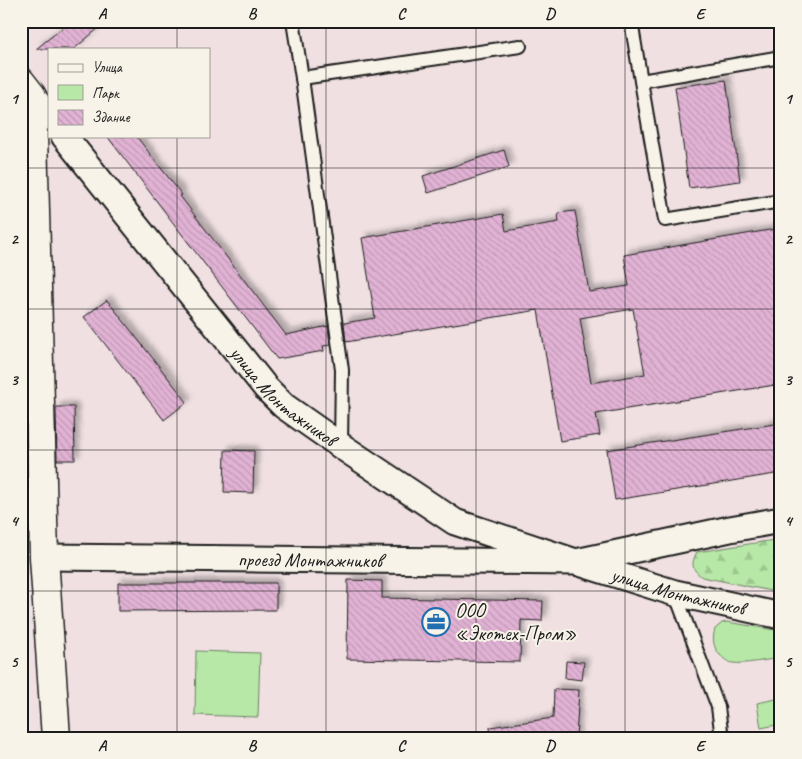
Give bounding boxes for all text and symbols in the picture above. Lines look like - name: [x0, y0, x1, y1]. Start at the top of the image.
- text: A: [98, 4, 108, 24]
- text: B: [248, 4, 258, 24]
- text: C: [397, 4, 407, 24]
- text: D: [545, 4, 556, 24]
- text: E: [696, 4, 707, 24]
- legend: [48, 48, 210, 138]
- text: Улица: [92, 58, 123, 77]
- text: Парк: [92, 84, 120, 103]
- text: 1: [10, 89, 19, 109]
- text: 1: [784, 89, 793, 109]
- text: Здание: [92, 108, 131, 127]
- text: 2: [10, 229, 19, 249]
- text: 2: [784, 229, 793, 249]
- street label: улица Монтажников: [224, 340, 344, 453]
- text: 3: [10, 370, 19, 390]
- text: 3: [784, 370, 793, 390]
- text: 4: [10, 511, 19, 531]
- text: 4: [784, 511, 793, 531]
- street label: проезд Монтажников: [238, 546, 387, 573]
- street label: улица Монтажников: [608, 561, 750, 621]
- place label: ООО «Экотех-Пром»: [455, 598, 577, 646]
- office icon: ООО «Экотех-Пром»: [421, 607, 451, 637]
- text: 5: [11, 652, 20, 672]
- text: 5: [785, 652, 794, 672]
- text: A: [98, 736, 108, 756]
- text: B: [248, 736, 258, 756]
- text: C: [397, 736, 407, 756]
- text: D: [545, 736, 556, 756]
- text: E: [696, 736, 707, 756]

